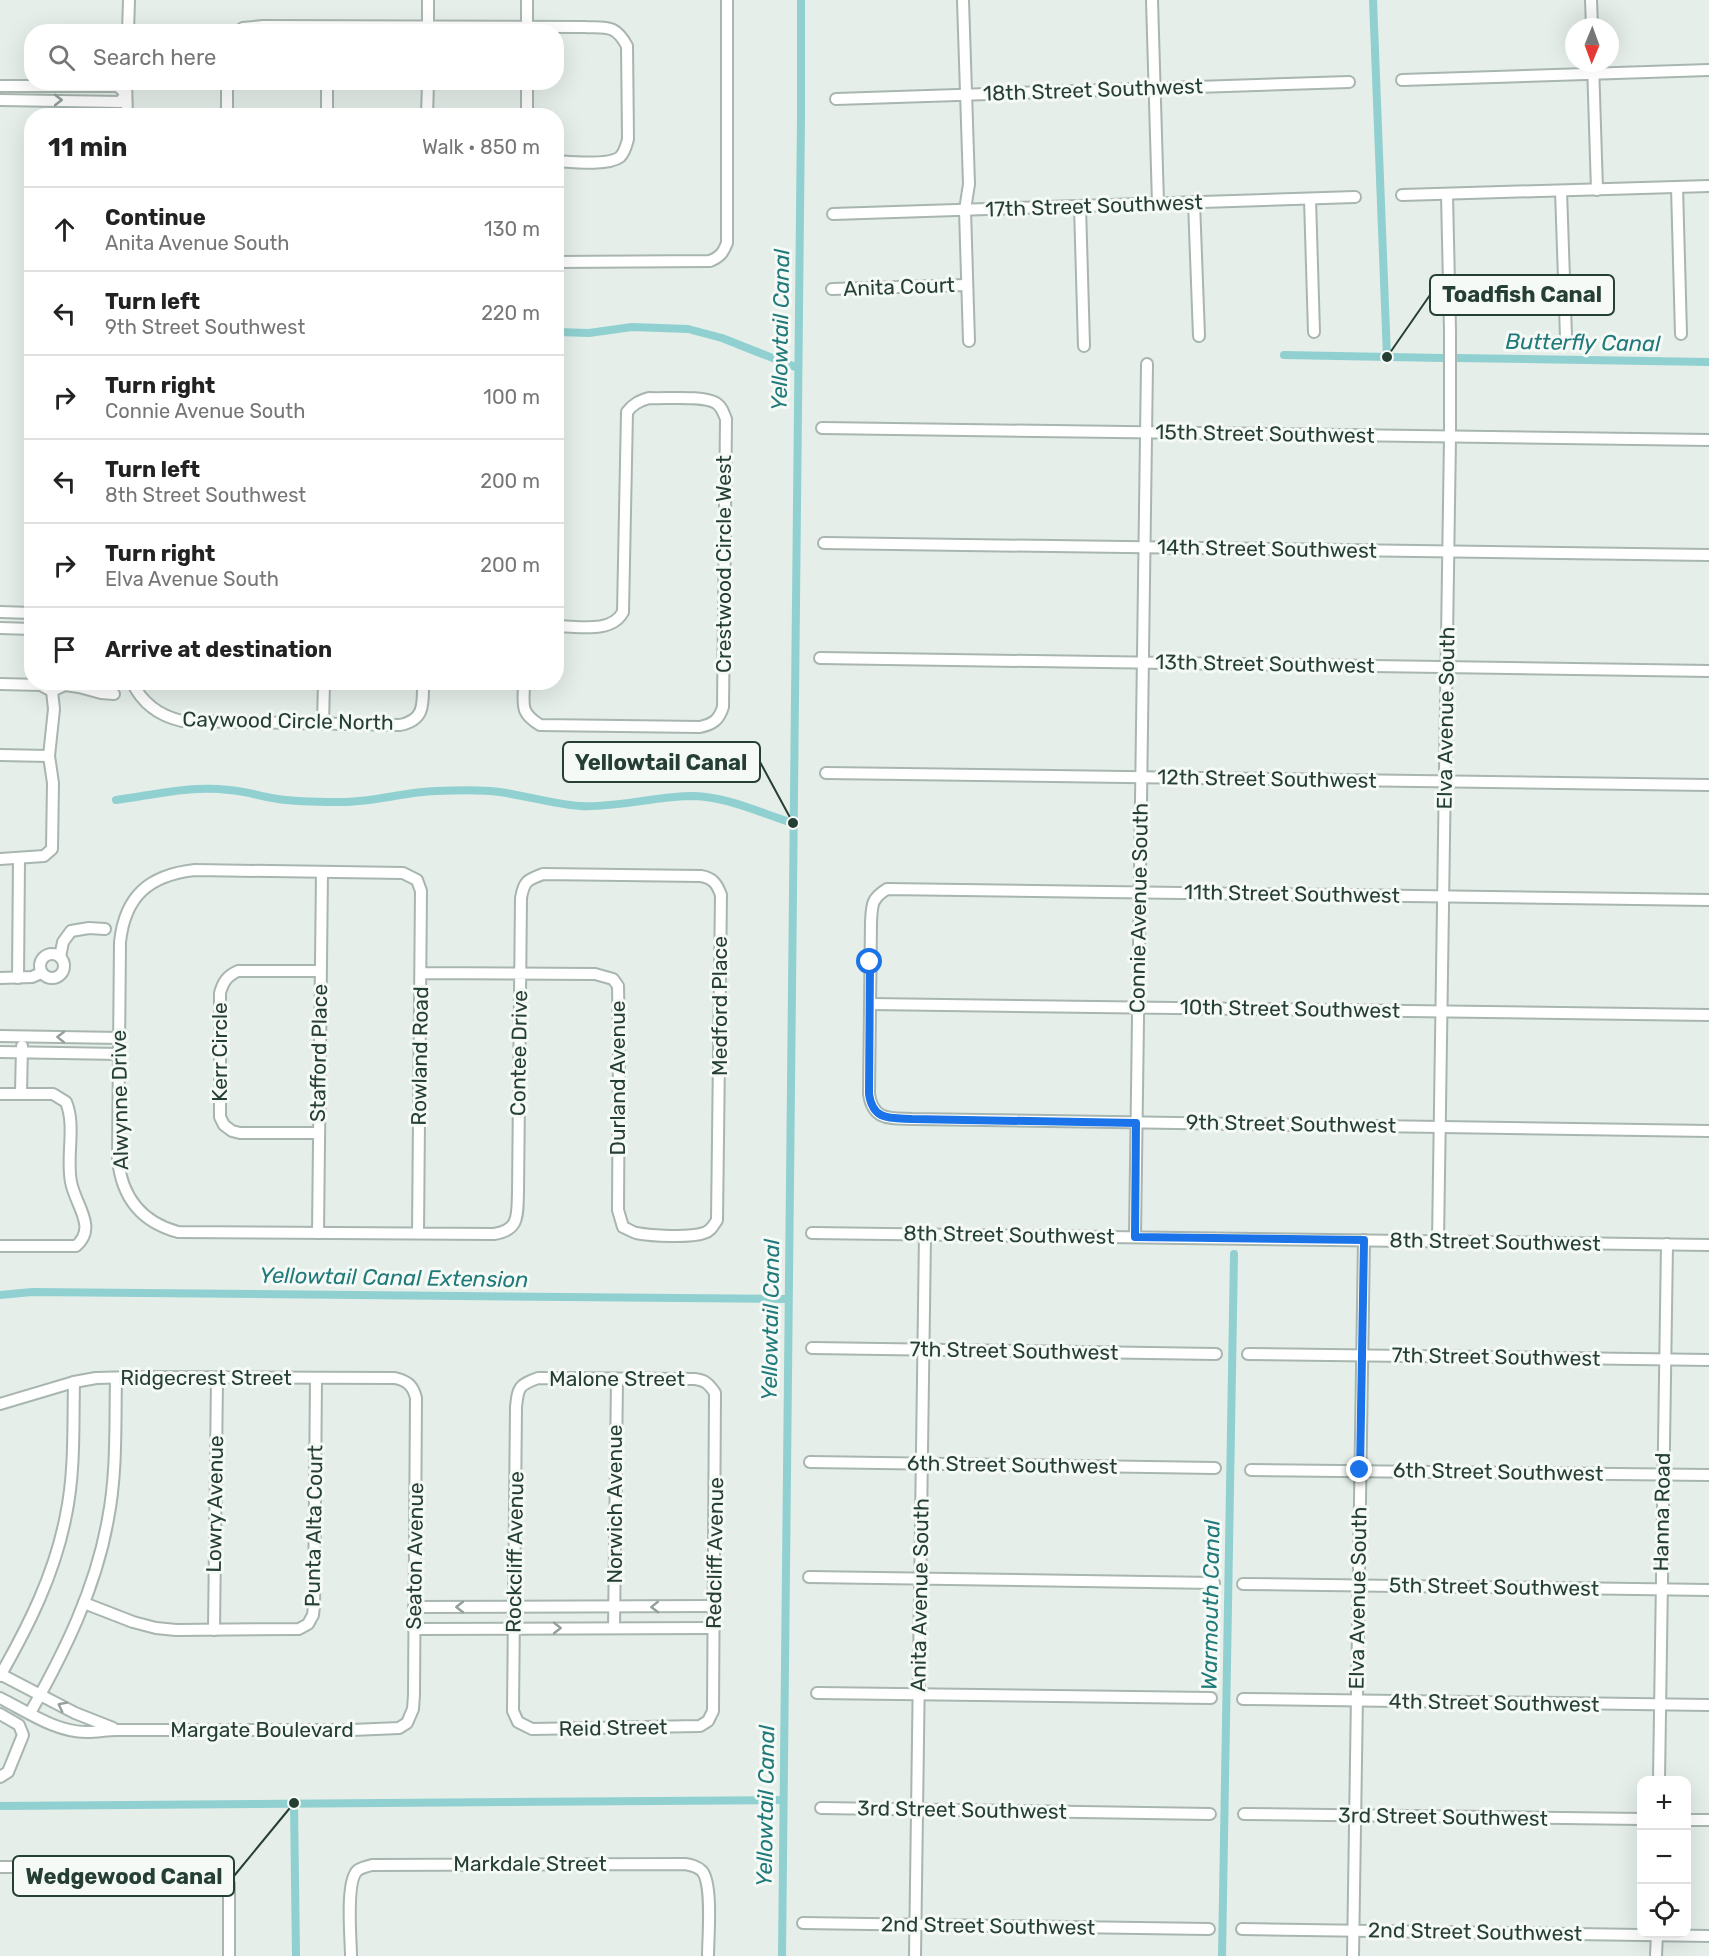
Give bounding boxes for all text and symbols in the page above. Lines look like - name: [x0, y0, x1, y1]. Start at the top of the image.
- north arrow: [1565, 18, 1619, 72]
- search box: [24, 24, 564, 90]
- icon: search: [45, 41, 78, 74]
- text: Search here: [93, 44, 216, 71]
- street label: 18th Street Southwest: [983, 73, 1203, 106]
- one-way arrow: [54, 94, 63, 107]
- text: 11 min: [48, 132, 127, 163]
- text: Walk · 850 m: [422, 135, 540, 159]
- street label: 17th Street Southwest: [985, 189, 1203, 222]
- text: Continue: [105, 204, 206, 231]
- icon: ahead: [48, 213, 81, 246]
- text: 130 m: [484, 217, 540, 241]
- text: Anita Avenue South: [105, 231, 290, 255]
- water label: Yellowtail Canal: [766, 248, 795, 411]
- street label: Anita Court: [843, 272, 955, 301]
- callout: Toadfish Canal: [1430, 275, 1614, 315]
- text: Toadfish Canal: [1442, 281, 1602, 308]
- text: Turn left: [105, 288, 200, 315]
- icon: left: [48, 297, 81, 330]
- text: 220 m: [481, 301, 540, 325]
- text: 9th Street Southwest: [105, 315, 305, 339]
- water label: Butterfly Canal: [1505, 328, 1661, 357]
- text: Turn right: [105, 372, 215, 399]
- icon: right: [48, 381, 81, 414]
- text: 100 m: [483, 385, 540, 409]
- text: Connie Avenue South: [105, 399, 305, 423]
- street label: 15th Street Southwest: [1155, 419, 1375, 448]
- street label: Crestwood Circle West: [711, 455, 736, 673]
- text: Turn left: [105, 456, 200, 483]
- icon: left: [48, 465, 81, 498]
- text: 200 m: [480, 469, 540, 493]
- text: 8th Street Southwest: [105, 483, 306, 507]
- street label: 14th Street Southwest: [1157, 534, 1377, 563]
- text: Turn right: [105, 540, 215, 567]
- icon: right: [48, 549, 81, 582]
- text: 200 m: [480, 553, 540, 577]
- text: Elva Avenue South: [105, 567, 279, 591]
- street label: Elva Avenue South: [1431, 626, 1460, 810]
- icon: arrive: [48, 633, 81, 666]
- text: Arrive at destination: [105, 636, 332, 663]
- street label: 13th Street Southwest: [1155, 649, 1375, 678]
- street label: Caywood Circle North: [182, 706, 394, 735]
- callout: Yellowtail Canal: [563, 742, 760, 782]
- text: Yellowtail Canal: [575, 749, 747, 776]
- street label: 12th Street Southwest: [1157, 764, 1377, 793]
- street label: Connie Avenue South: [1124, 803, 1153, 1013]
- street label: 11th Street Southwest: [1184, 879, 1400, 908]
- street label: Medford Place: [707, 936, 732, 1076]
- route start: [856, 948, 882, 974]
- street label: Stafford Place: [305, 984, 332, 1122]
- street label: Rowland Road: [406, 986, 433, 1126]
- street label: Contee Drive: [505, 990, 532, 1116]
- street label: 10th Street Southwest: [1180, 994, 1400, 1023]
- street label: Durland Avenue: [605, 1000, 630, 1156]
- street label: Kerr Circle: [207, 1002, 232, 1102]
- street label: Alwynne Drive: [106, 1030, 133, 1170]
- one-way arrow: [57, 1031, 66, 1043]
- street label: 9th Street Southwest: [1186, 1109, 1396, 1138]
- street label: 8th Street Southwest: [903, 1220, 1115, 1249]
- street label: 8th Street Southwest: [1389, 1227, 1601, 1256]
- water label: Yellowtail Canal: [756, 1238, 785, 1401]
- water label: Yellowtail Canal Extension: [259, 1262, 529, 1293]
- street label: 7th Street Southwest: [910, 1336, 1119, 1365]
- street label: 7th Street Southwest: [1392, 1342, 1601, 1371]
- street label: Ridgecrest Street: [120, 1365, 292, 1390]
- street label: Malone Street: [549, 1366, 685, 1391]
- street label: Norwich Avenue: [602, 1424, 627, 1584]
- street label: Lowry Avenue: [201, 1435, 228, 1573]
- street label: Punta Alta Court: [300, 1445, 327, 1607]
- street label: 6th Street Southwest: [907, 1450, 1117, 1479]
- street label: Hanna Road: [1648, 1453, 1675, 1571]
- route end: [1346, 1456, 1372, 1482]
- street label: 6th Street Southwest: [1393, 1457, 1603, 1486]
- street label: Rockcliff Avenue: [501, 1471, 528, 1633]
- street label: Redcliff Avenue: [701, 1477, 728, 1629]
- street label: Seaton Avenue: [401, 1482, 428, 1630]
- street label: Anita Avenue South: [905, 1498, 934, 1692]
- street label: Elva Avenue South: [1343, 1506, 1372, 1690]
- water label: Warmouth Canal: [1196, 1519, 1225, 1691]
- street label: 5th Street Southwest: [1389, 1572, 1599, 1601]
- one-way arrow: [651, 1600, 660, 1613]
- one-way arrow: [456, 1601, 465, 1613]
- one-way arrow: [552, 1622, 561, 1634]
- street label: 4th Street Southwest: [1388, 1688, 1600, 1717]
- one-way arrow: [58, 1702, 69, 1714]
- street label: Reid Street: [558, 1714, 668, 1741]
- street label: Margate Boulevard: [170, 1717, 354, 1742]
- water label: Yellowtail Canal: [751, 1724, 780, 1887]
- map controls: [1637, 1776, 1691, 1938]
- button: +: [1637, 1776, 1691, 1830]
- street label: 3rd Street Southwest: [857, 1795, 1067, 1824]
- street label: 3rd Street Southwest: [1338, 1802, 1548, 1831]
- button: −: [1637, 1830, 1691, 1884]
- street label: Markdale Street: [453, 1851, 607, 1876]
- callout: Wedgewood Canal: [13, 1856, 234, 1896]
- text: Wedgewood Canal: [26, 1863, 222, 1890]
- button: locate: [1637, 1884, 1691, 1938]
- street label: 2nd Street Southwest: [881, 1911, 1095, 1940]
- street label: 2nd Street Southwest: [1368, 1917, 1582, 1946]

